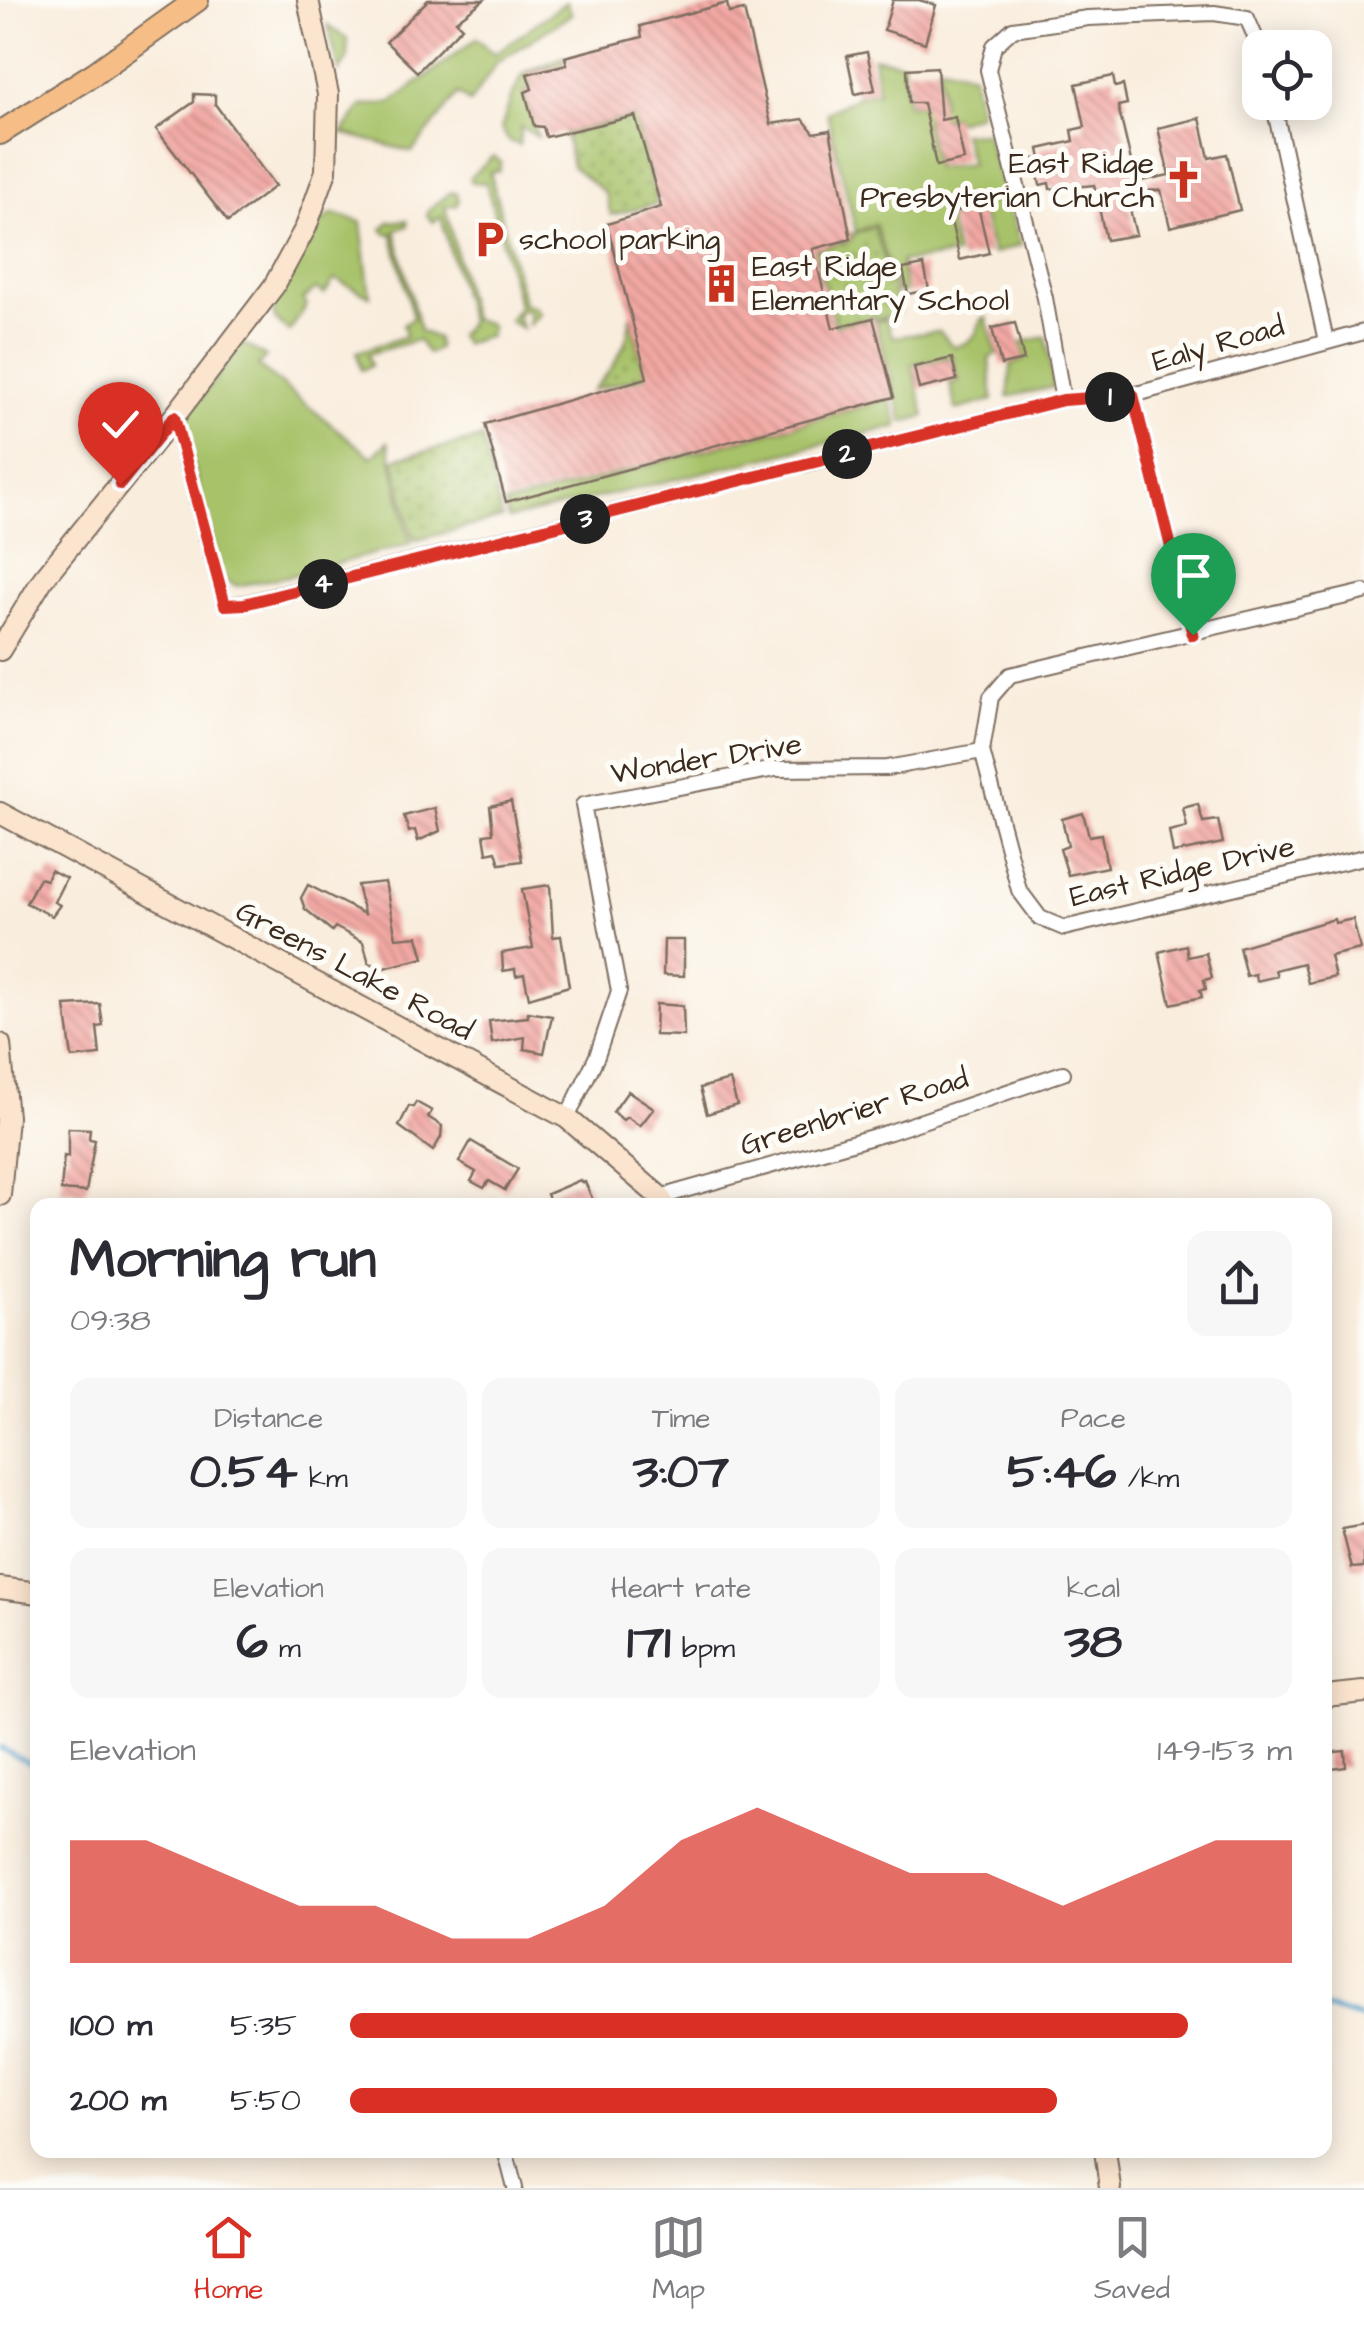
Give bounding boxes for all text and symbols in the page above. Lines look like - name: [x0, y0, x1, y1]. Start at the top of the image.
- map controls: [1242, 30, 1332, 120]
- button: locate: [1242, 30, 1332, 120]
- place label: East Ridge Presbyterian Church: [860, 143, 1154, 220]
- church icon: East Ridge Presbyterian Church: [1163, 159, 1205, 201]
- parking icon: school parking: [468, 218, 510, 260]
- place label: school parking: [519, 219, 720, 262]
- place label: East Ridge Elementary School: [752, 246, 1009, 323]
- building icon: East Ridge Elementary School: [701, 262, 743, 304]
- street label: Ealy Road: [1148, 305, 1289, 384]
- pin: 1: [1085, 372, 1135, 422]
- text: 1: [1108, 377, 1112, 416]
- pin: [78, 382, 163, 485]
- icon: check: [93, 397, 148, 452]
- pin: 2: [822, 429, 872, 479]
- text: 2: [839, 434, 855, 473]
- pin: 3: [560, 494, 610, 544]
- text: 3: [578, 499, 592, 538]
- pin: [1151, 533, 1236, 636]
- icon: arrive: [1166, 548, 1221, 603]
- pin: 4: [298, 559, 348, 609]
- text: 4: [313, 564, 333, 603]
- street label: Wonder Drive: [608, 723, 805, 795]
- street label: East Ridge Drive: [1066, 826, 1299, 919]
- street label: Greens Lake Road: [228, 890, 481, 1051]
- street label: Greenbrier Road: [735, 1057, 973, 1167]
- text: Morning run: [70, 1222, 376, 1298]
- button: share: [1187, 1231, 1292, 1336]
- text: 09:38: [70, 1298, 151, 1343]
- text: Distance: [214, 1399, 323, 1438]
- text: Time: [652, 1399, 710, 1438]
- text: Pace: [1061, 1399, 1126, 1438]
- text: 0.54: [190, 1438, 298, 1507]
- text: 3:07: [633, 1438, 729, 1507]
- text: 5:46: [1007, 1438, 1116, 1507]
- text: km: [298, 1459, 348, 1498]
- text: /km: [1116, 1459, 1179, 1498]
- text: Elevation: [214, 1569, 324, 1608]
- text: Heart rate: [611, 1569, 751, 1608]
- text: kcal: [1067, 1569, 1120, 1608]
- text: 6: [236, 1608, 268, 1677]
- text: 171: [627, 1608, 671, 1677]
- text: 38: [1064, 1608, 1122, 1677]
- text: m: [268, 1629, 301, 1668]
- text: bpm: [671, 1629, 735, 1668]
- text: Elevation: [70, 1728, 196, 1773]
- text: 149–153 m: [1157, 1728, 1292, 1773]
- text: 100 m: [70, 2003, 152, 2048]
- text: 5:35: [230, 2003, 297, 2048]
- text: 200 m: [70, 2078, 166, 2123]
- text: 5:50: [230, 2078, 301, 2123]
- tab: Home: [194, 2210, 264, 2309]
- tab: Map: [651, 2210, 706, 2309]
- tab: Saved: [1094, 2210, 1170, 2309]

